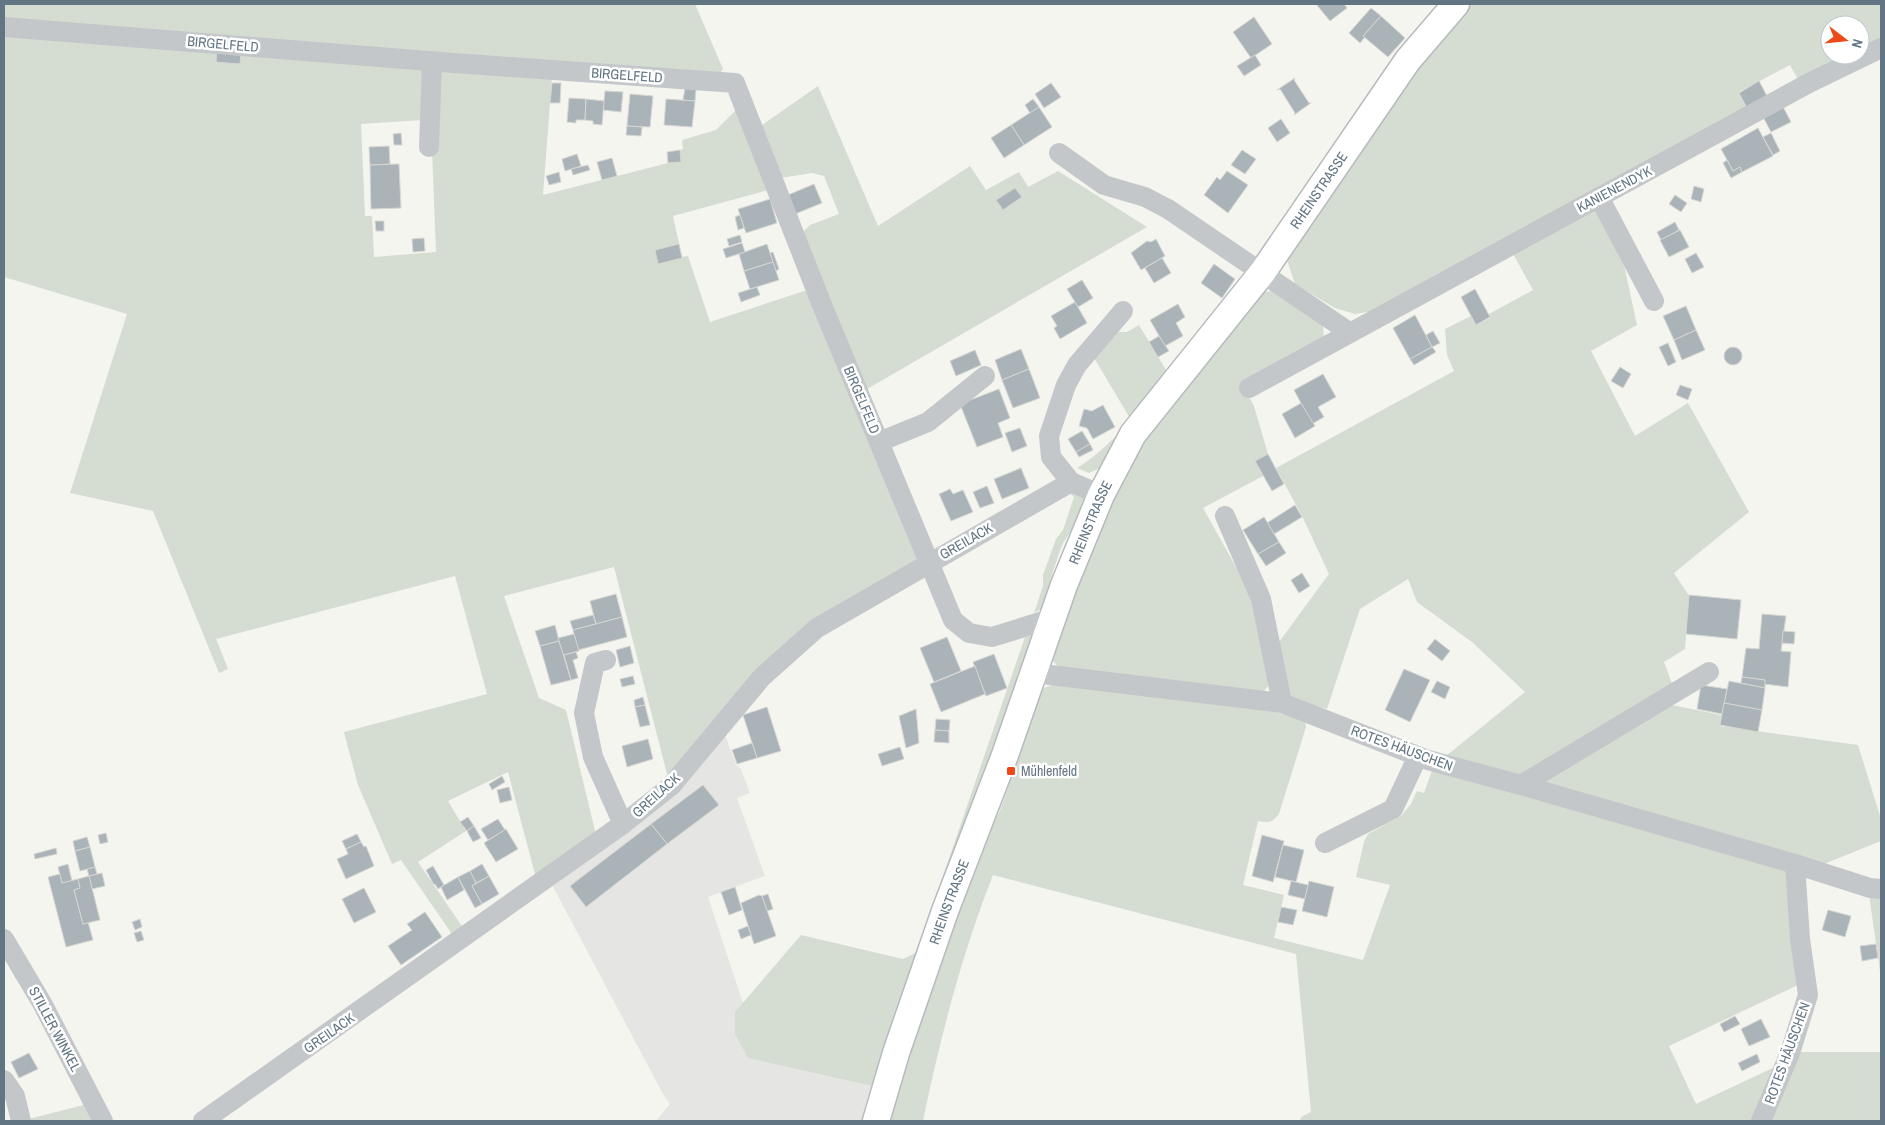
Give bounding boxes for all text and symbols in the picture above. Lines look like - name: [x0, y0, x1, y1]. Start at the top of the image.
- north arrow: [1820, 15, 1870, 65]
- street label: BIRGELFELD: [187, 32, 259, 56]
- text: N: [1848, 37, 1867, 50]
- street label: BIRGELFELD: [591, 64, 663, 86]
- street label: RHEINSTRASSE: [1286, 148, 1351, 232]
- street label: KANIENENDYK: [1573, 162, 1655, 216]
- street label: BIRGELFELD: [840, 364, 884, 436]
- street label: RHEINSTRASSE: [1064, 477, 1116, 567]
- street label: GREILACK: [936, 519, 996, 563]
- street label: ROTES HÄUSCHEN: [1349, 721, 1455, 775]
- place label: Mühlenfeld: [1021, 762, 1077, 780]
- marker: Mühlenfeld: [1005, 765, 1017, 777]
- street label: GREILACK: [628, 769, 684, 821]
- street label: RHEINSTRASSE: [925, 857, 973, 947]
- street label: STILLER WINKEL: [25, 983, 85, 1075]
- street label: ROTES HÄUSCHEN: [1760, 1000, 1814, 1106]
- street label: GREILACK: [300, 1009, 358, 1057]

